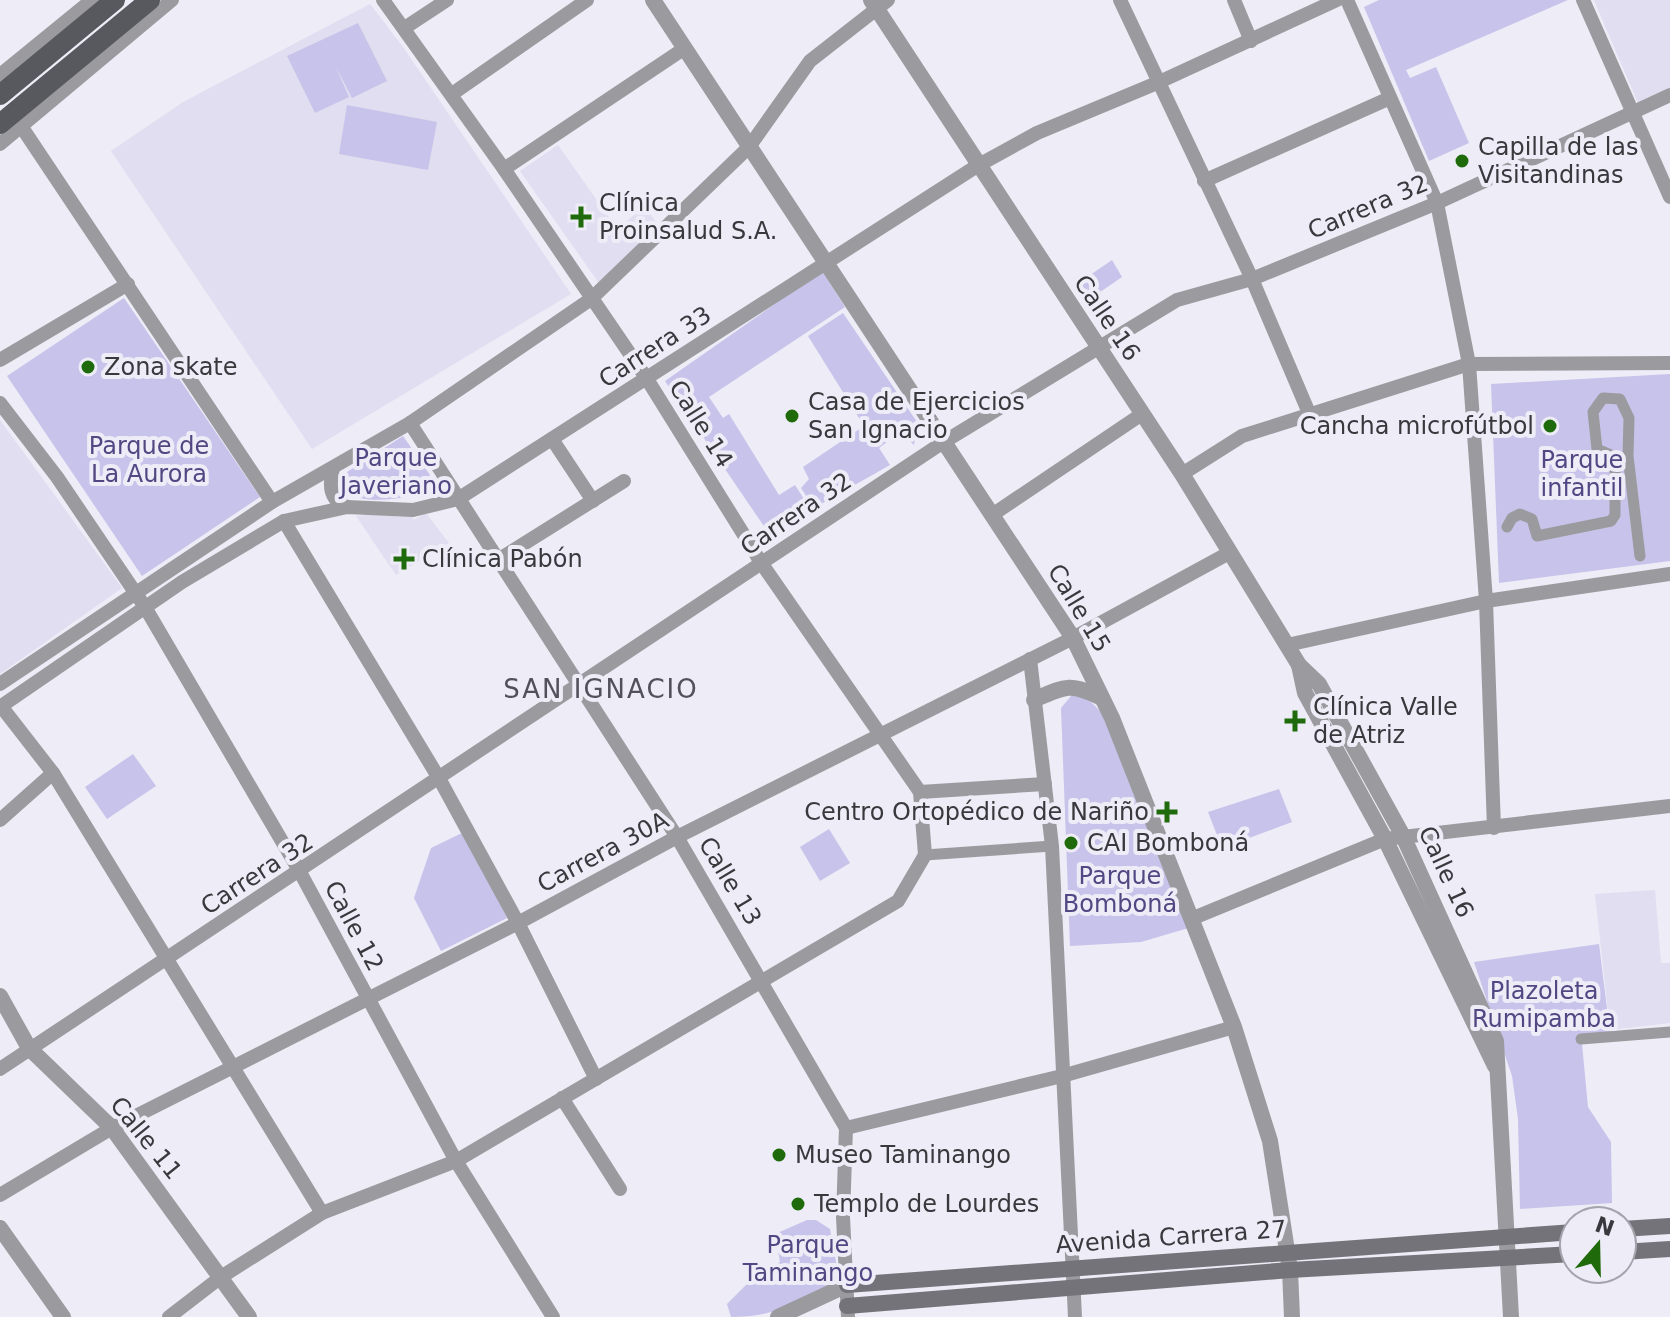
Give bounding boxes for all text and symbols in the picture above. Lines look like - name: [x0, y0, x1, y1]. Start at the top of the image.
- place label: Capilla de las Visitandinas: [1478, 133, 1639, 189]
- marker: Capilla de las Visitandinas: [1453, 152, 1471, 170]
- street label: Carrera 32: [1304, 169, 1432, 245]
- place label: Clínica Proinsalud S.A.: [599, 189, 777, 245]
- marker: Clínica Proinsalud S.A.: [570, 206, 592, 228]
- street label: Calle 16: [1068, 270, 1146, 366]
- street label: Carrera 33: [594, 300, 716, 394]
- place label: Zona skate: [104, 353, 238, 381]
- marker: Zona skate: [79, 358, 97, 376]
- street label: Calle 14: [663, 375, 739, 473]
- place label: Casa de Ejercicios San Ignacio: [808, 388, 1025, 444]
- marker: Casa de Ejercicios San Ignacio: [783, 407, 801, 425]
- place label: Cancha microfútbol: [1300, 412, 1534, 440]
- marker: Cancha microfútbol: [1541, 417, 1559, 435]
- park label: Parque de La Aurora: [89, 432, 209, 488]
- park label: Parque Javeriano: [338, 444, 452, 500]
- park label: Parque infantil: [1541, 446, 1624, 502]
- street label: Carrera 32: [735, 467, 857, 561]
- place label: Clínica Pabón: [422, 545, 583, 573]
- marker: Clínica Pabón: [393, 548, 415, 570]
- street label: Calle 15: [1042, 559, 1116, 657]
- district label: SAN IGNACIO: [503, 674, 699, 704]
- place label: Clínica Valle de Atriz: [1313, 693, 1458, 749]
- marker: Clínica Valle de Atriz: [1284, 710, 1306, 732]
- place label: Centro Ortopédico de Nariño: [804, 798, 1149, 826]
- marker: Centro Ortopédico de Nariño: [1156, 801, 1178, 823]
- street label: Carrera 30A: [533, 806, 674, 898]
- street label: Calle 16: [1413, 822, 1479, 922]
- street label: Carrera 32: [196, 827, 318, 921]
- place label: CAI Bomboná: [1087, 829, 1249, 857]
- street label: Calle 13: [693, 832, 767, 930]
- marker: CAI Bomboná: [1062, 834, 1080, 852]
- park label: Parque Bomboná: [1063, 862, 1177, 918]
- street label: Calle 12: [319, 876, 389, 976]
- park label: Plazoleta Rumipamba: [1472, 977, 1616, 1033]
- street label: Calle 11: [104, 1091, 188, 1185]
- place label: Museo Taminango: [795, 1141, 1011, 1169]
- marker: Museo Taminango: [770, 1146, 788, 1164]
- place label: Templo de Lourdes: [813, 1190, 1039, 1218]
- marker: Templo de Lourdes: [789, 1195, 807, 1213]
- north arrow: [1558, 1205, 1638, 1285]
- text: N: [1592, 1212, 1618, 1242]
- street label: Avenida Carrera 27: [1055, 1215, 1287, 1259]
- park label: Parque Taminango: [742, 1231, 873, 1287]

